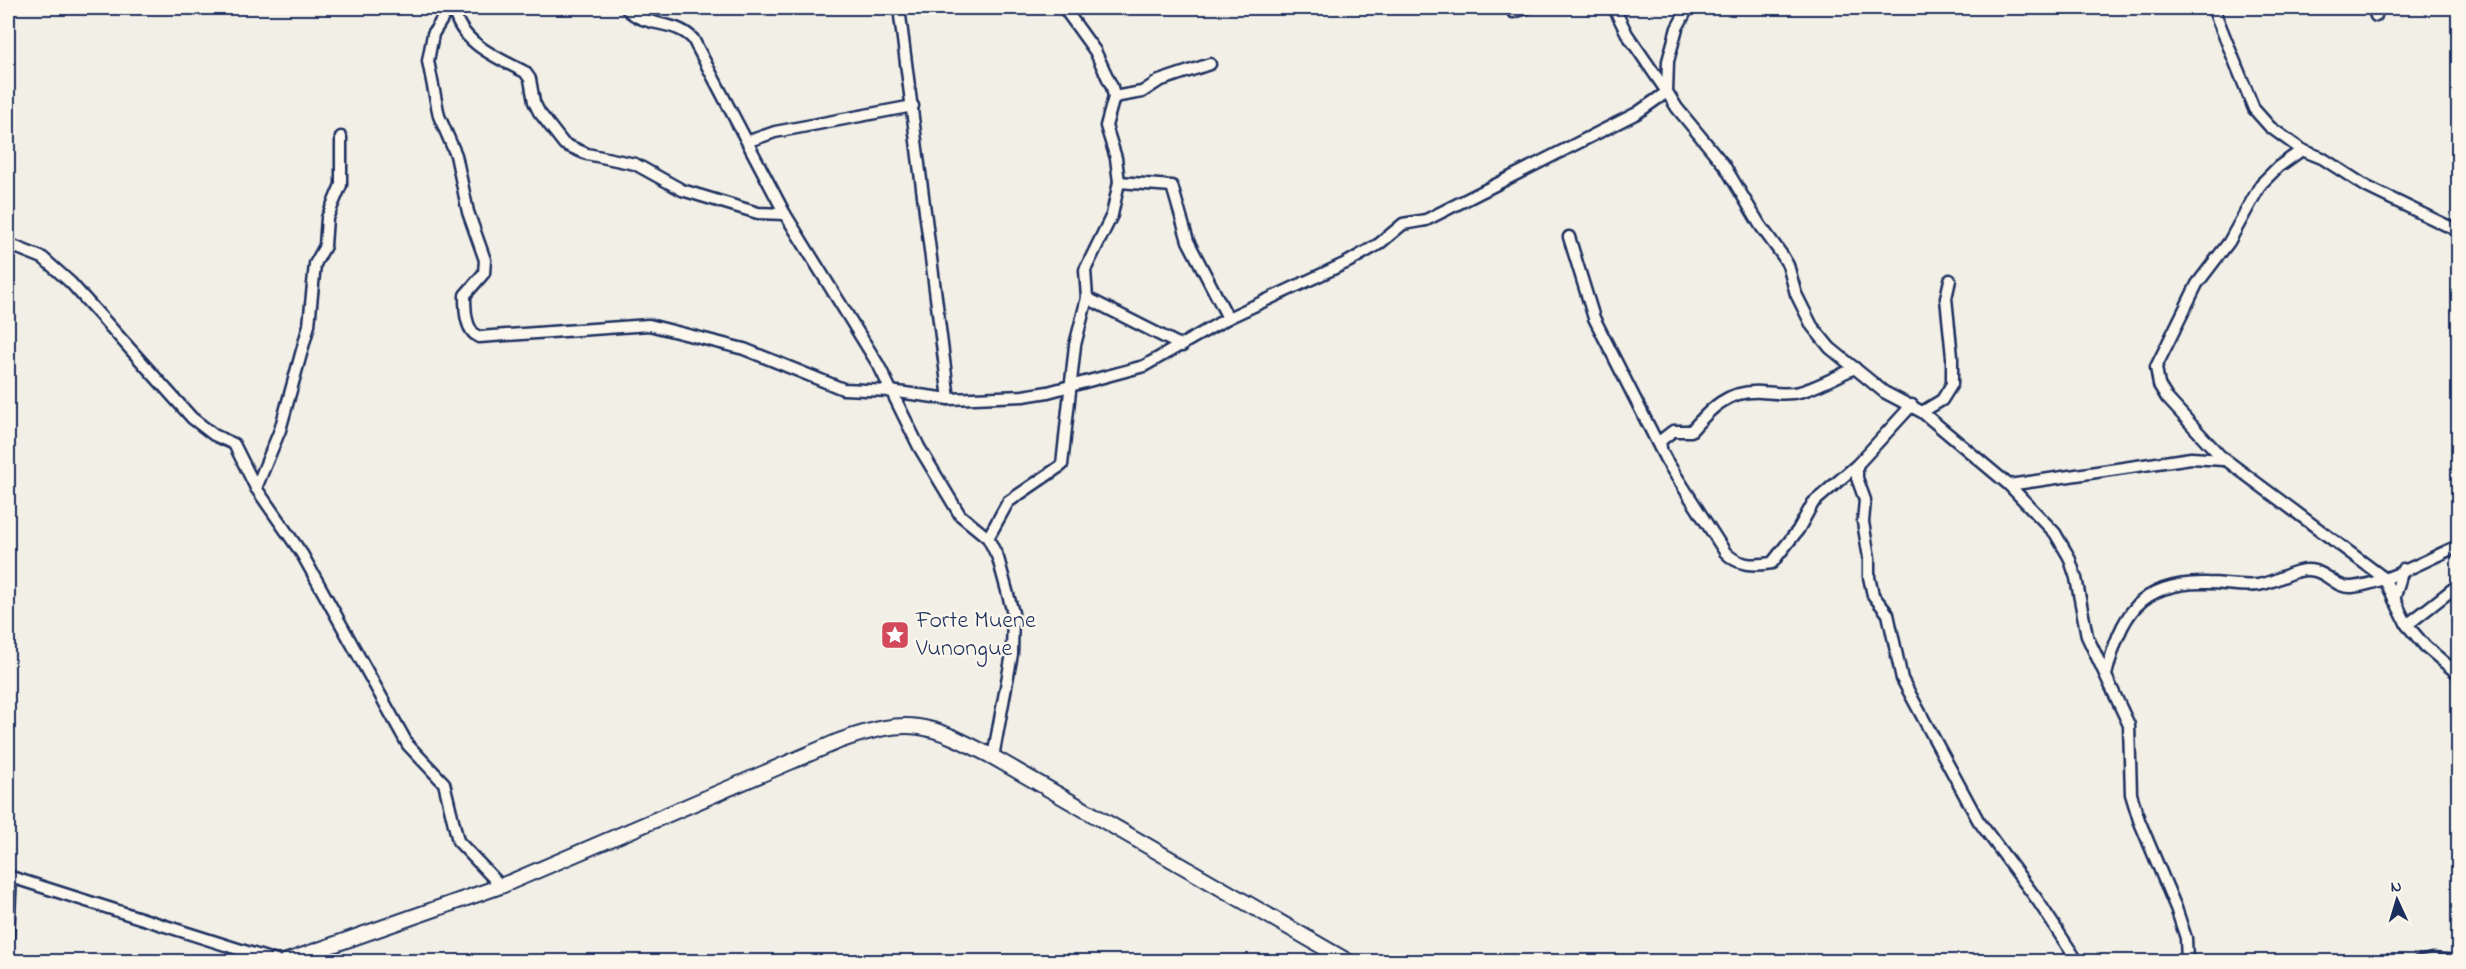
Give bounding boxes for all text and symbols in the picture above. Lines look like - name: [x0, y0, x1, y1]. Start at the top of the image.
- place label: Forte Muene Vunongue: [915, 604, 1036, 667]
- place icon: Forte Muene Vunongue: [879, 619, 911, 651]
- north arrow: [2367, 870, 2427, 930]
- text: N: [2390, 875, 2403, 899]

